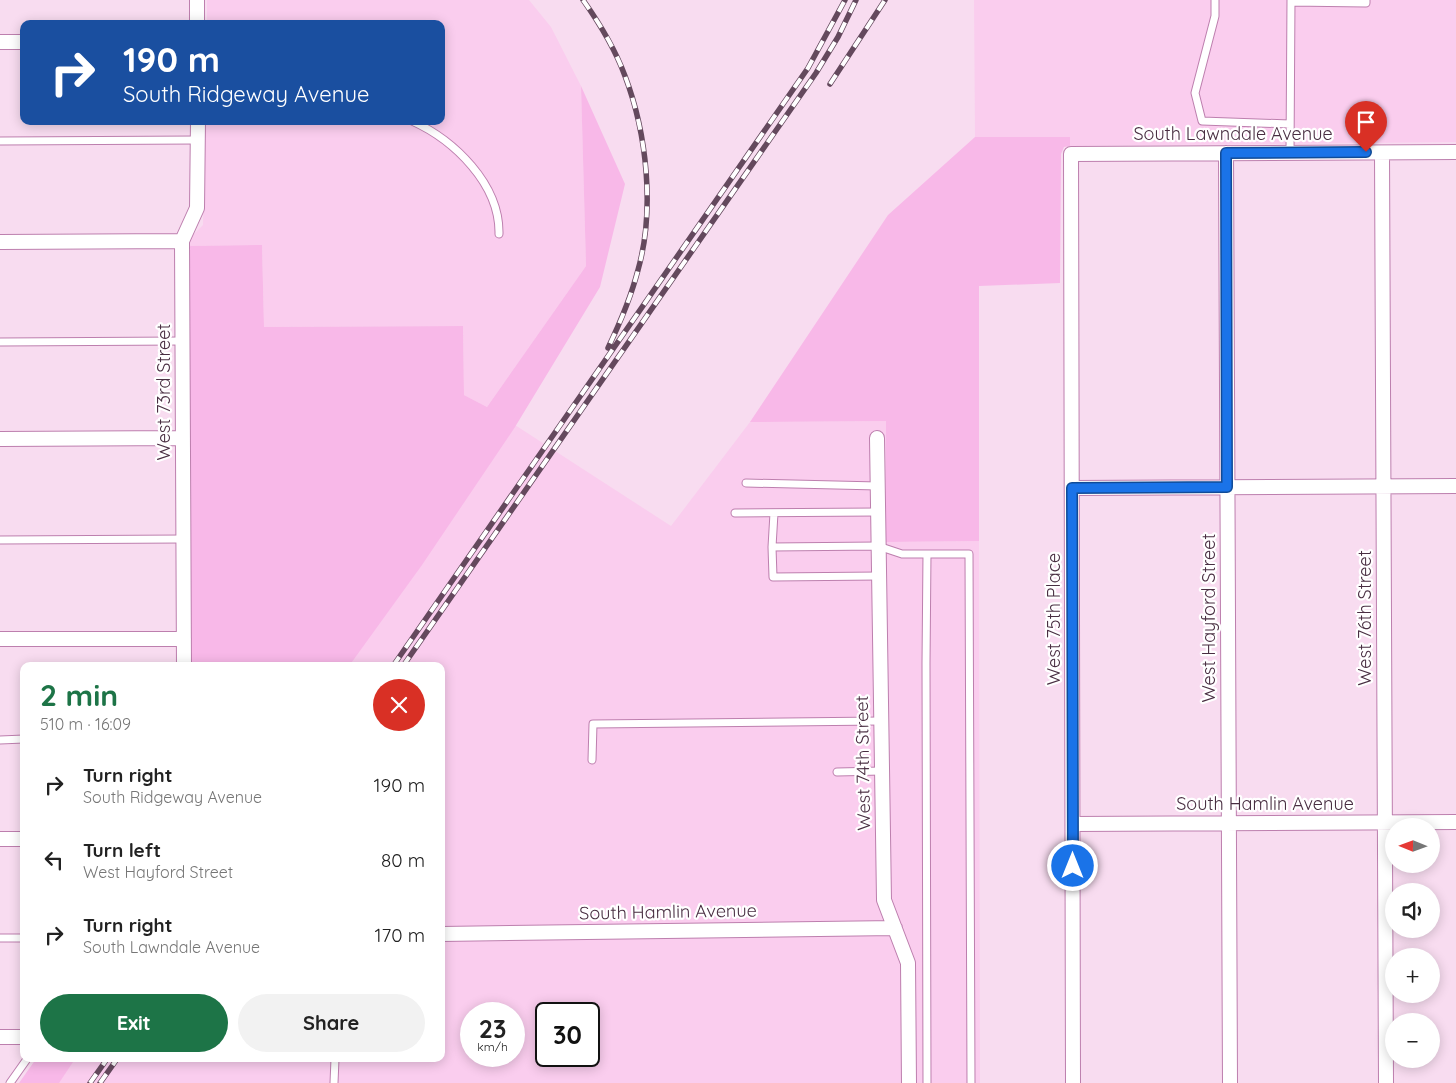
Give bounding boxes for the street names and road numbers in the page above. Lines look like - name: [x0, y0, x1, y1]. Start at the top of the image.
- street label: South Lawndale Avenue: [1133, 122, 1333, 145]
- street label: West 73rd Street: [152, 324, 175, 460]
- street label: West Hayford Street: [1197, 533, 1220, 703]
- street label: West 76th Street: [1353, 550, 1376, 686]
- street label: West 75th Place: [1042, 553, 1065, 685]
- street label: West 74th Street: [850, 695, 875, 831]
- street label: South Hamlin Avenue: [1176, 792, 1354, 815]
- street label: South Hamlin Avenue: [579, 898, 757, 925]

